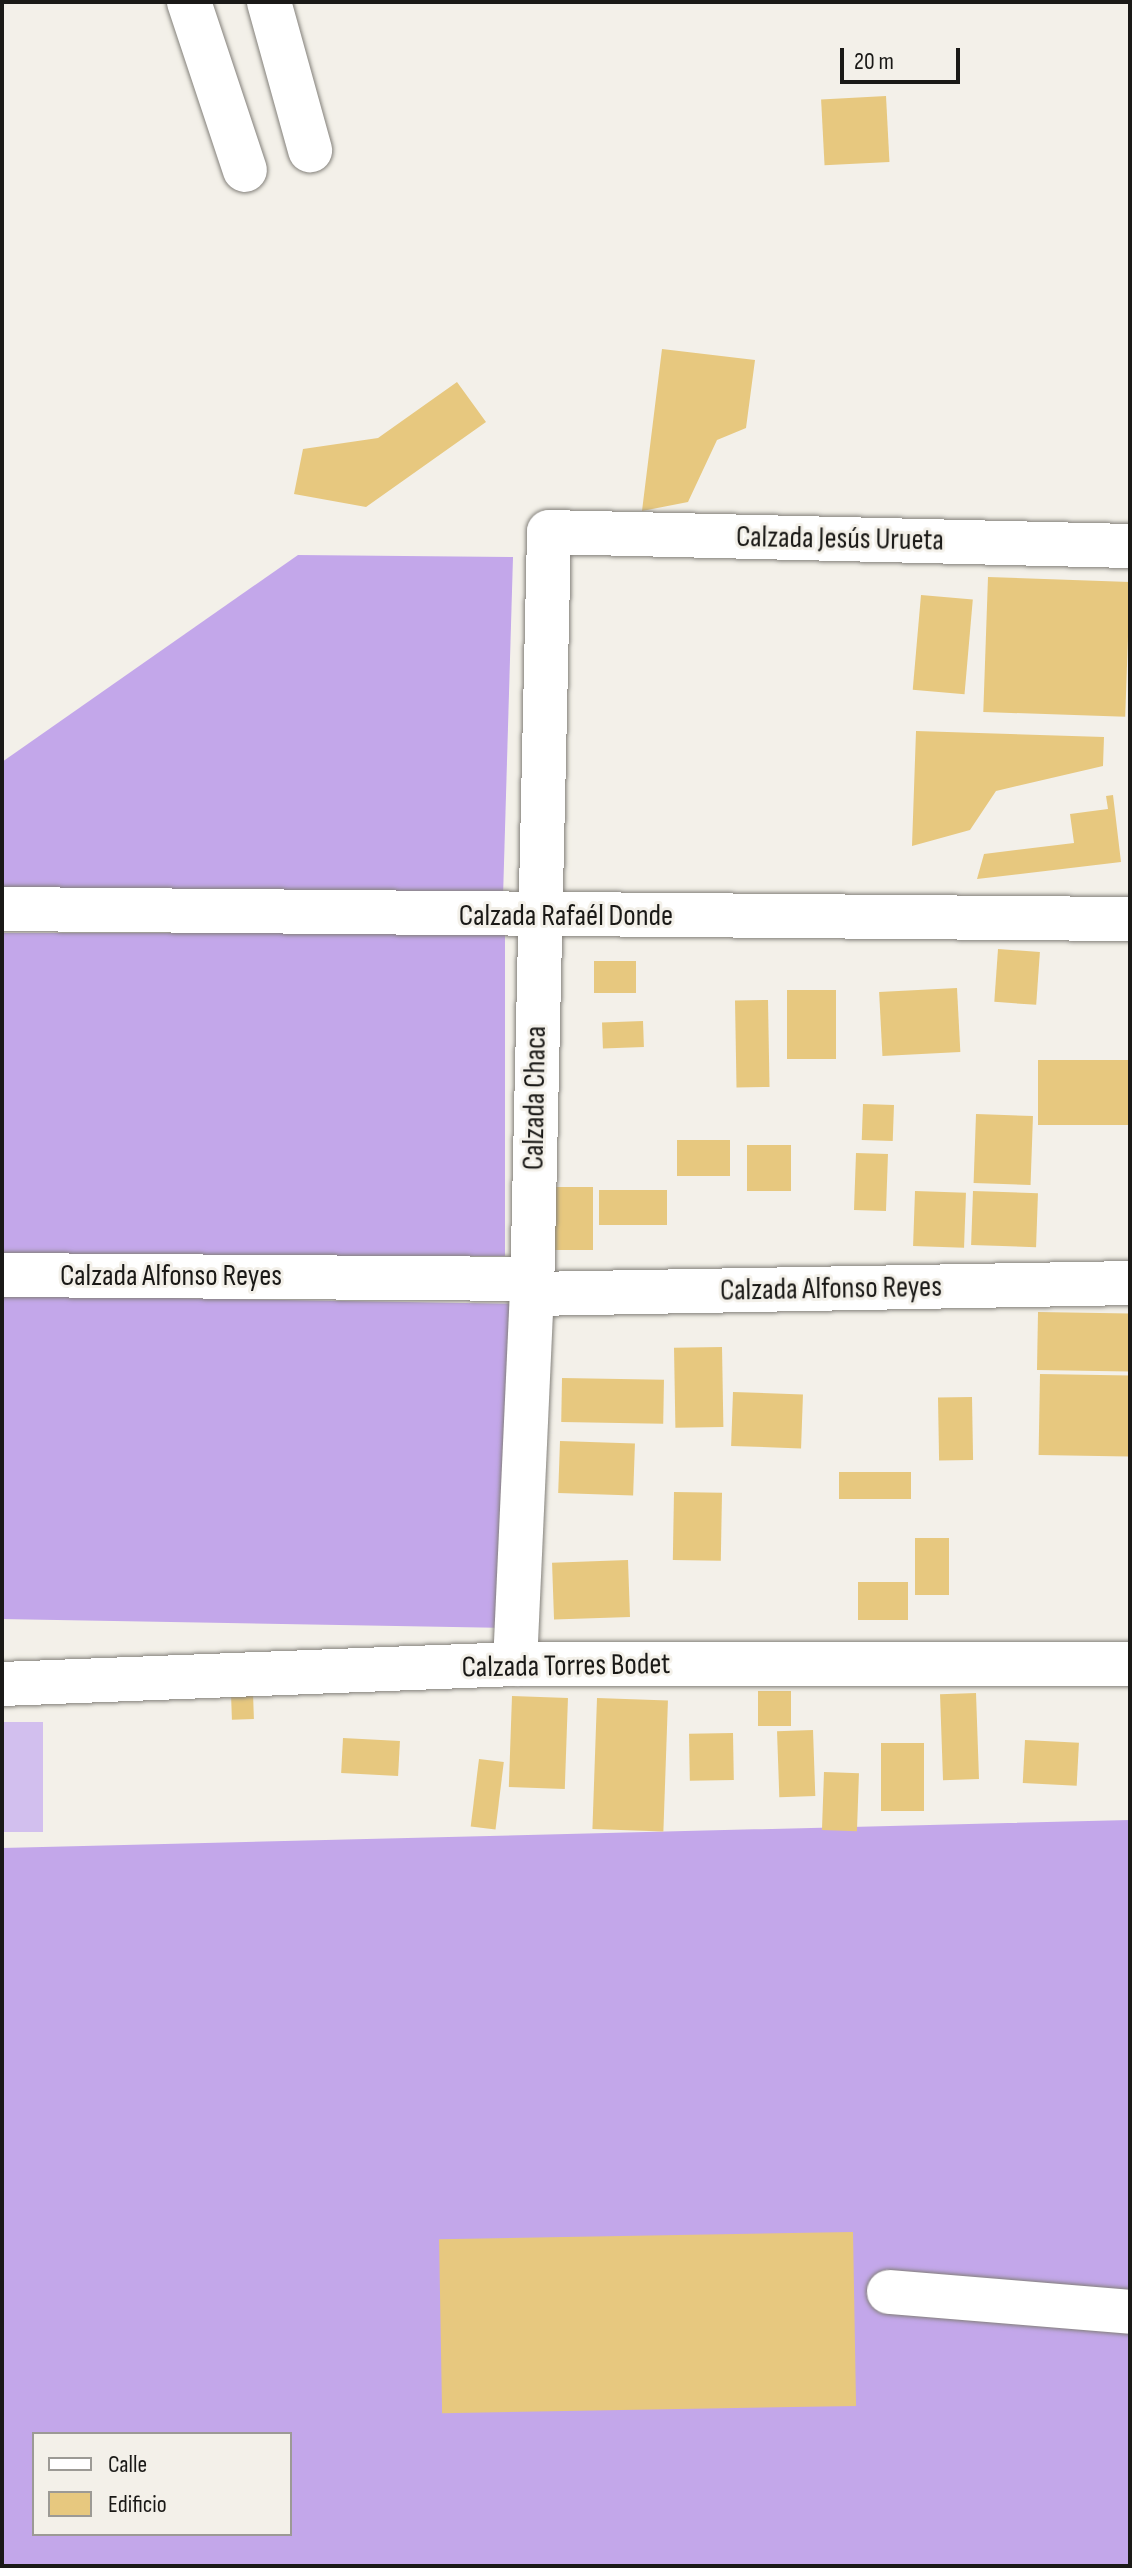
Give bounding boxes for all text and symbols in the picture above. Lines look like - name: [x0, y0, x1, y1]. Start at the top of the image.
- scale bar: [844, 32, 964, 82]
- text: 20 m: [854, 47, 894, 76]
- street label: Calzada Jesús Urueta: [736, 519, 944, 559]
- street label: Calzada Rafaél Donde: [459, 898, 673, 934]
- street label: Calzada Chaca: [516, 1025, 554, 1171]
- street label: Calzada Alfonso Reyes: [60, 1258, 282, 1294]
- street label: Calzada Alfonso Reyes: [720, 1269, 942, 1309]
- street label: Calzada Torres Bodet: [461, 1646, 671, 1686]
- legend: [32, 2432, 292, 2536]
- text: Calle: [108, 2450, 147, 2479]
- text: Edificio: [108, 2490, 167, 2519]

